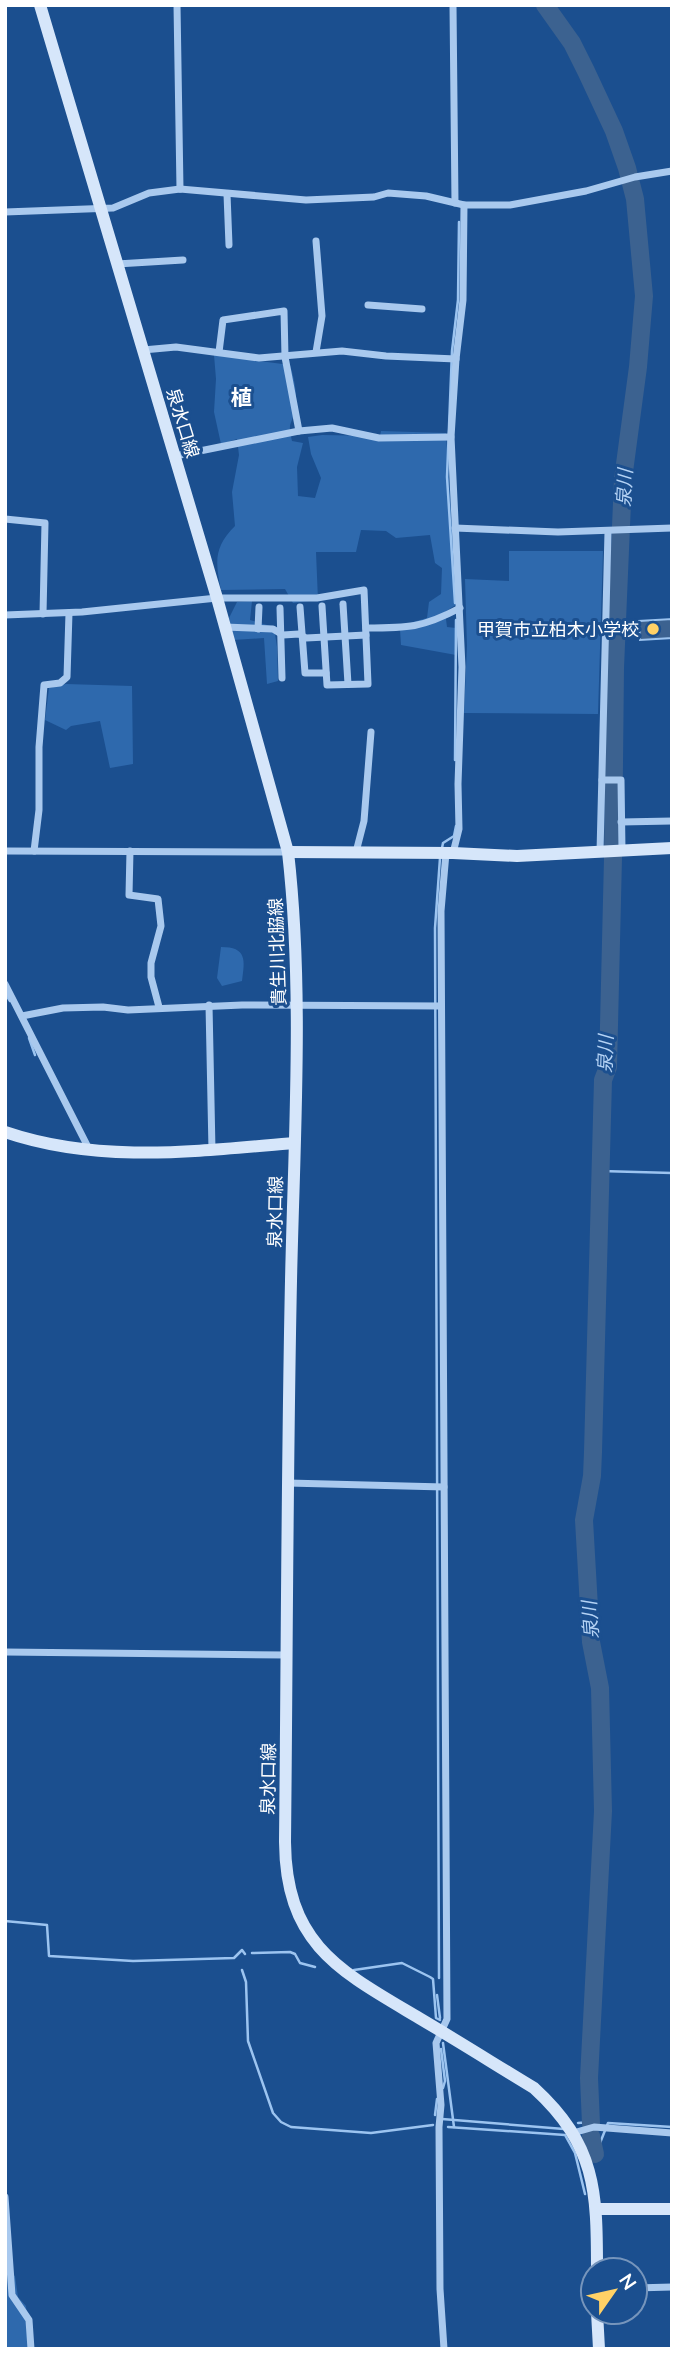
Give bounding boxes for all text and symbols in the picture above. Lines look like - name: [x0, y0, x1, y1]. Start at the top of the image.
- district label: 植: [231, 384, 252, 410]
- street label: 泉水口線: [161, 385, 205, 461]
- water label: 泉川: [611, 466, 637, 508]
- place label: 甲賀市立柏木小学校: [477, 618, 639, 641]
- marker: 甲賀市立柏木小学校: [645, 621, 661, 637]
- street label: 貴生川北脇線: [264, 898, 290, 1006]
- water label: 泉川: [592, 1033, 618, 1073]
- street label: 泉水口線: [263, 1176, 287, 1248]
- water label: 泉川: [577, 1598, 603, 1640]
- street label: 泉水口線: [256, 1743, 280, 1815]
- north arrow: [579, 2256, 649, 2326]
- text: N: [614, 2269, 642, 2294]

